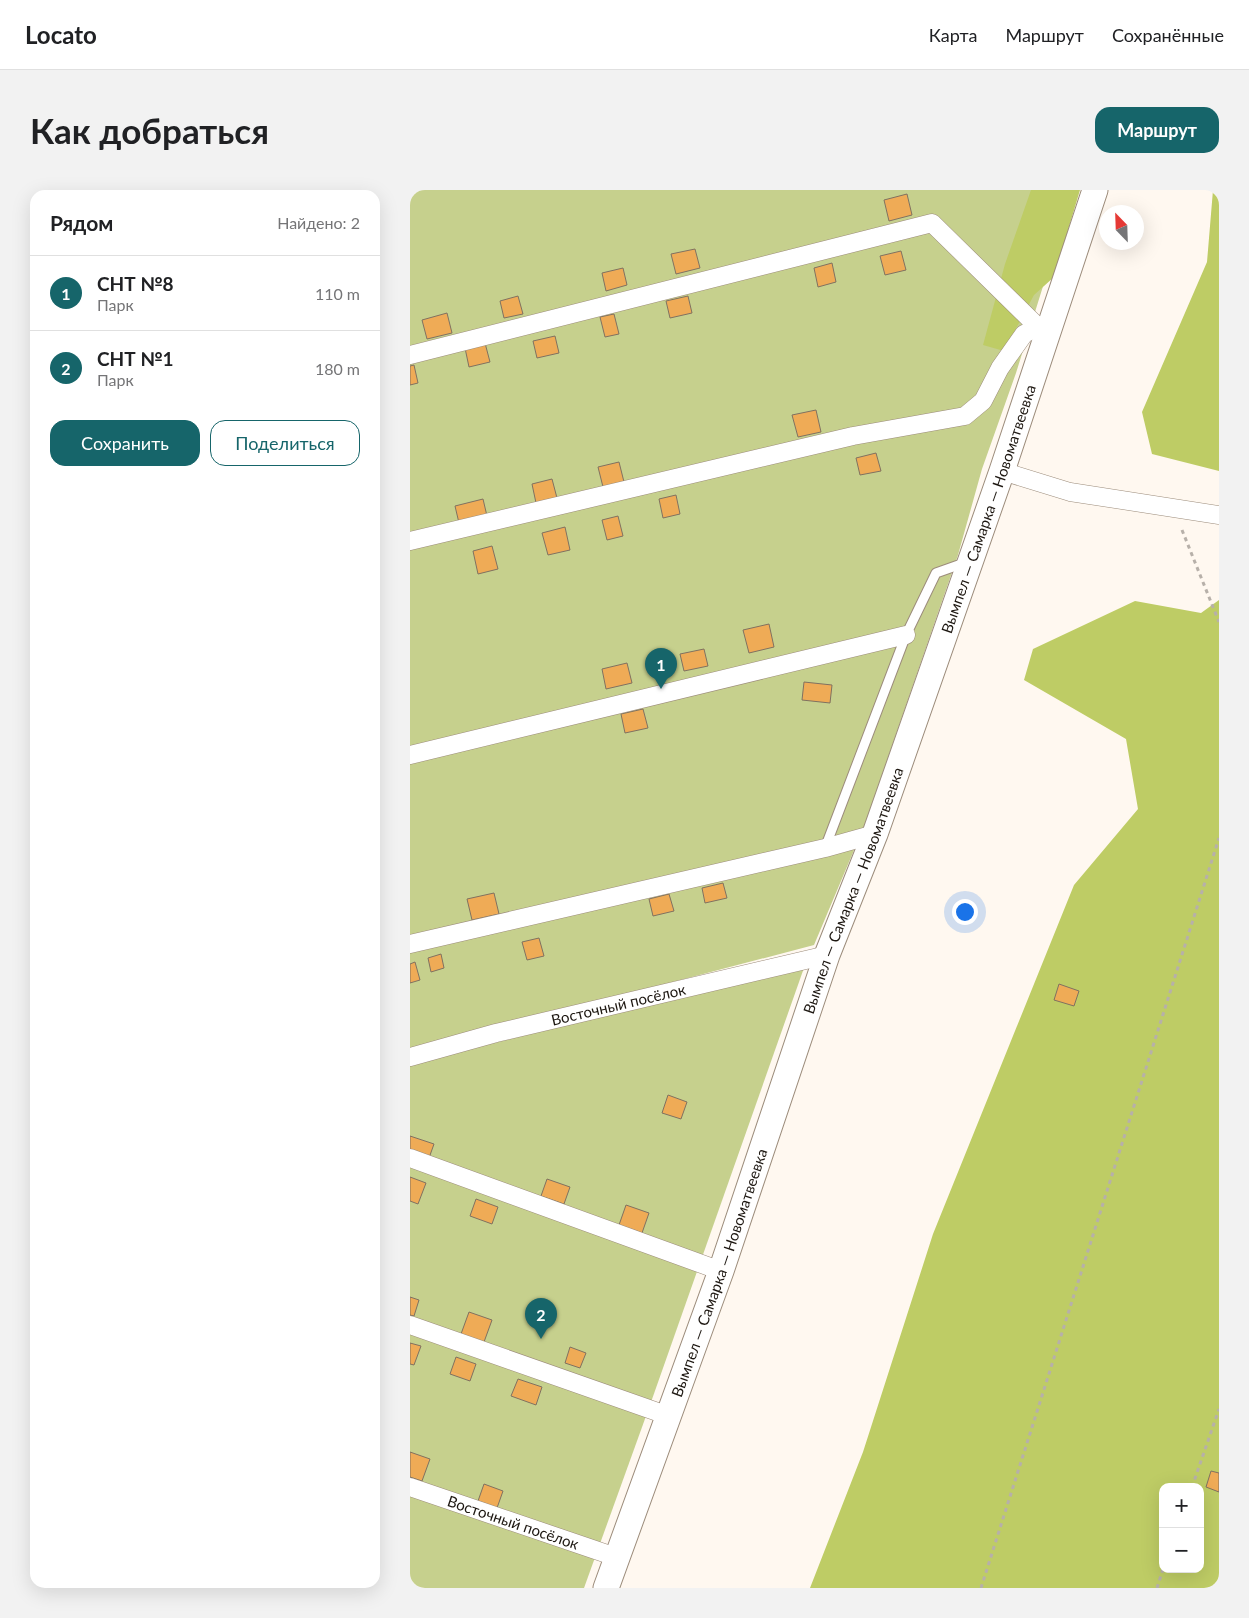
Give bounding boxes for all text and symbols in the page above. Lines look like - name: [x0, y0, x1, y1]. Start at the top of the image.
- text: Locato: [25, 20, 97, 49]
- text: Карта: [929, 24, 977, 46]
- text: Маршрут: [1005, 24, 1084, 46]
- text: Сохранённые: [1112, 24, 1224, 46]
- button: Маршрут: [1095, 107, 1219, 153]
- text: Как добраться: [30, 109, 269, 151]
- north arrow: [1099, 205, 1144, 250]
- text: Рядом: [50, 210, 113, 235]
- text: Найдено: 2: [277, 213, 360, 232]
- text: СНТ №8: [97, 272, 174, 295]
- text: 1: [61, 284, 71, 303]
- text: 110 m: [315, 284, 360, 303]
- text: Парк: [97, 295, 134, 314]
- text: СНТ №1: [97, 347, 174, 370]
- text: 2: [61, 359, 71, 378]
- text: 180 m: [315, 359, 360, 378]
- text: Парк: [97, 370, 134, 389]
- street label: Вымпел — Самарка — Новоматвеевка: [937, 382, 1039, 635]
- button: Сохранить: [50, 420, 200, 466]
- button: Поделиться: [210, 420, 360, 466]
- pin: 1: [645, 648, 677, 689]
- street label: Вымпел — Самарка — Новоматвеевка: [799, 765, 907, 1016]
- your location: [952, 899, 978, 925]
- street label: Восточный посёлок: [549, 980, 688, 1029]
- street label: Вымпел — Самарка — Новоматвеевка: [667, 1146, 770, 1399]
- pin: 2: [525, 1298, 557, 1339]
- map controls: [1159, 1483, 1204, 1573]
- button: +: [1159, 1483, 1204, 1528]
- street label: Восточный посёлок: [445, 1491, 581, 1553]
- button: −: [1159, 1528, 1204, 1573]

